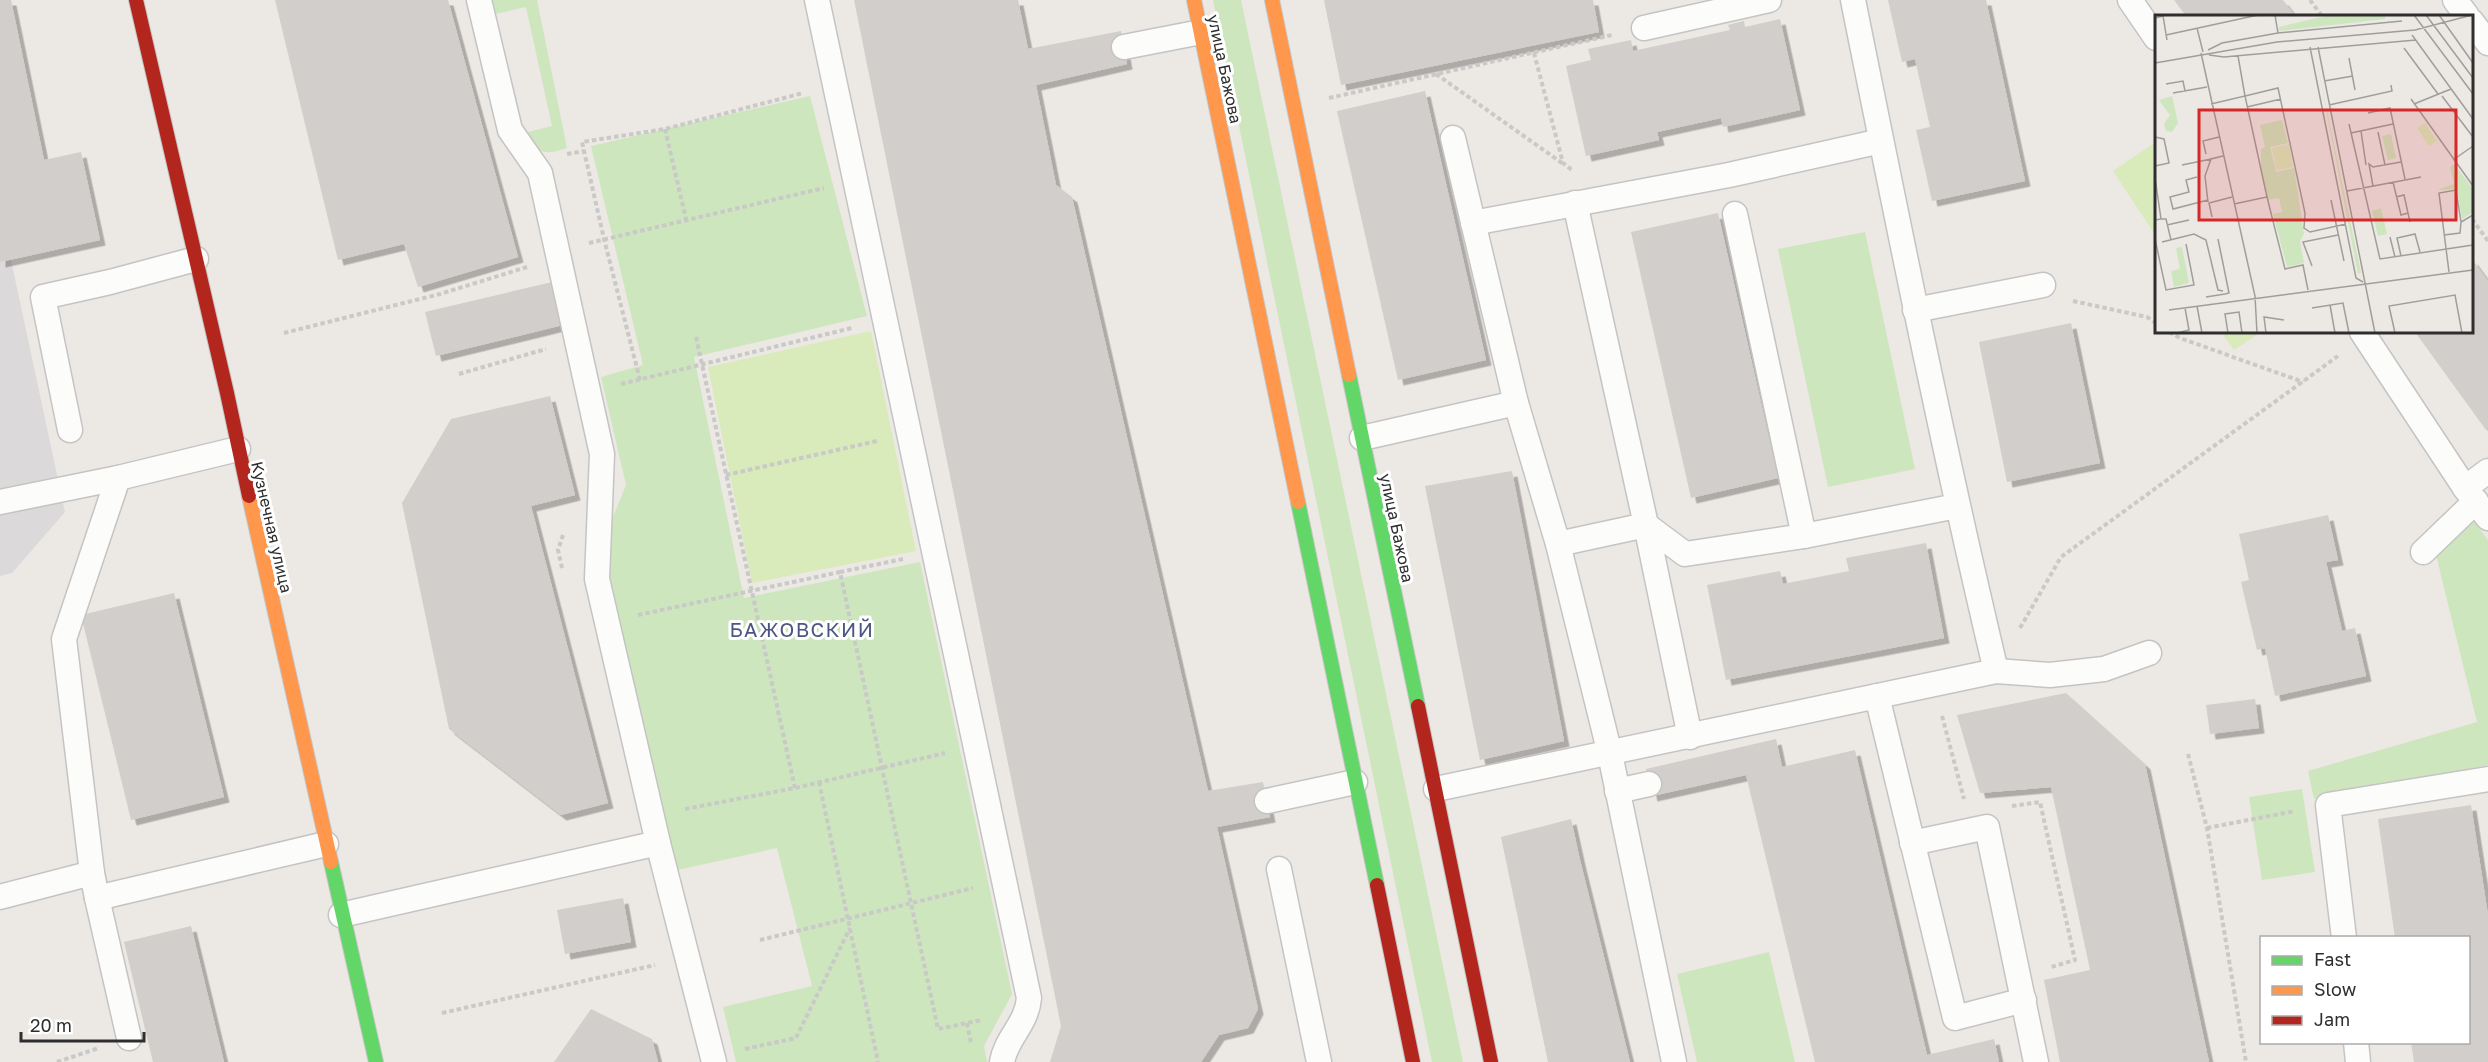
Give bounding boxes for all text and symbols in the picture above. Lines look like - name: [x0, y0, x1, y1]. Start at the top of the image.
- street label: улица Бажова: [1204, 13, 1246, 125]
- inset map: [2155, 15, 2473, 333]
- street label: Кузнечная улица: [247, 459, 297, 595]
- street label: улица Бажова: [1376, 472, 1418, 584]
- district label: БАЖОВСКИЙ: [730, 617, 875, 641]
- legend: [2260, 936, 2470, 1044]
- text: Fast: [2314, 948, 2351, 970]
- text: Slow: [2314, 978, 2357, 1000]
- scale bar: [21, 1005, 144, 1043]
- text: Jam: [2314, 1008, 2350, 1030]
- text: 20 m: [30, 1014, 72, 1036]

